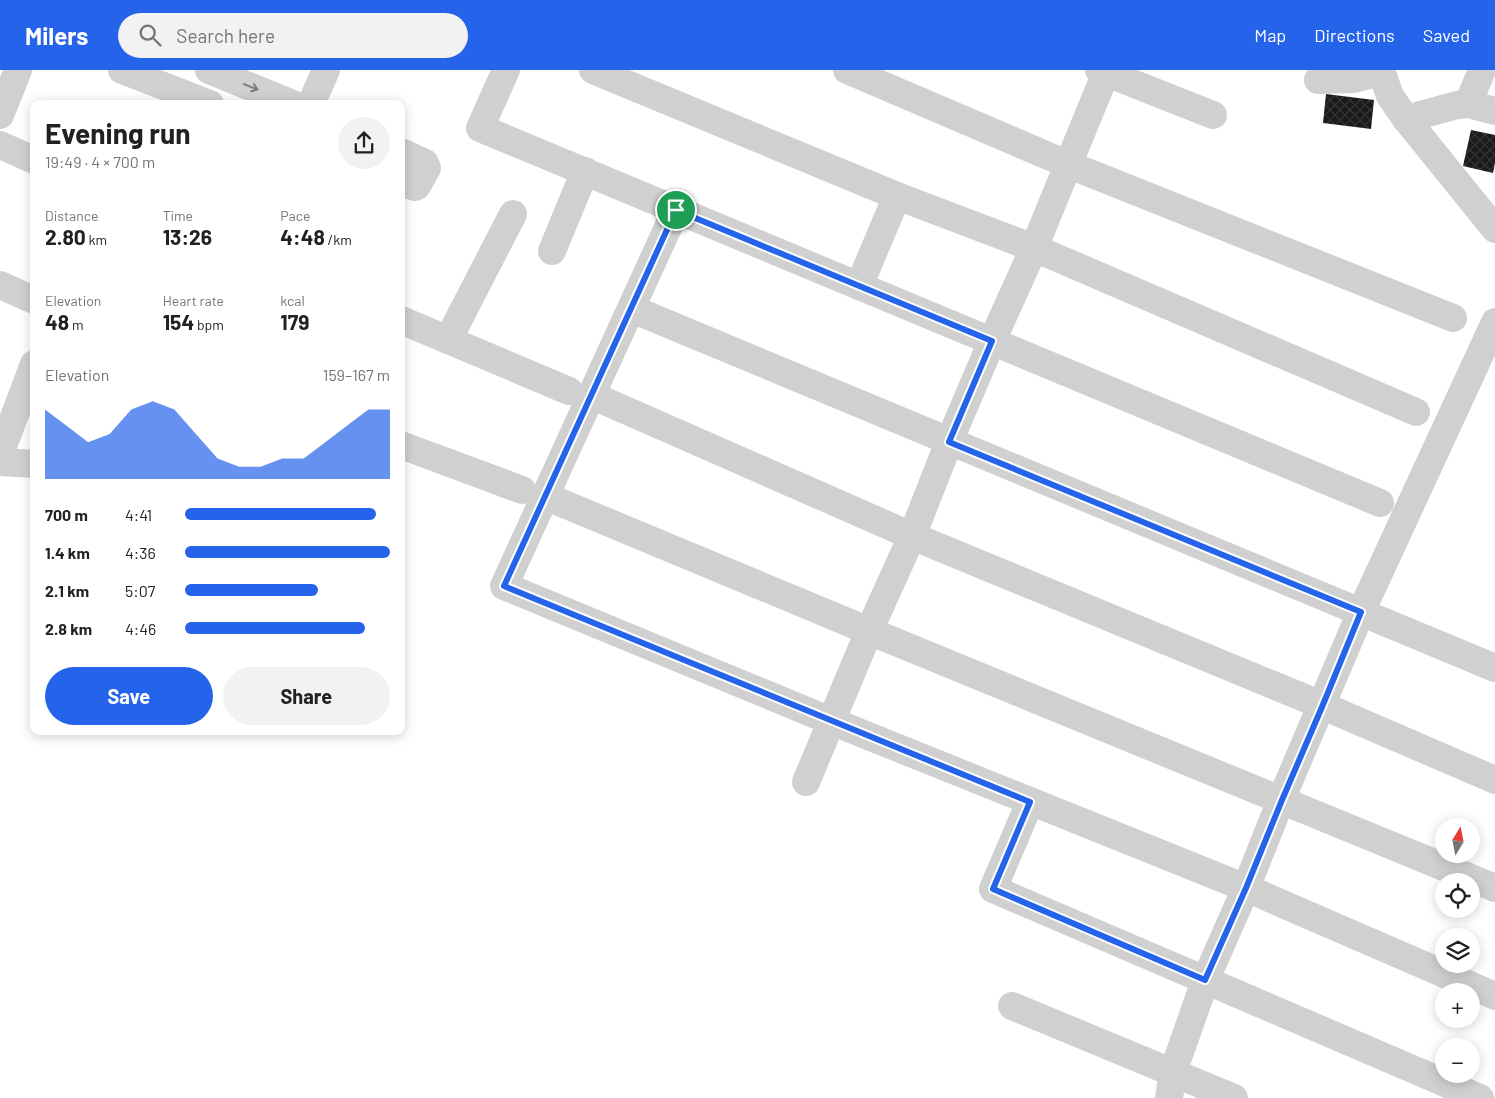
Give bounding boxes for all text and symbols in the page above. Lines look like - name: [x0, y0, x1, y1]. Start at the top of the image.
- search box: [118, 13, 468, 58]
- text: Milers: [25, 21, 88, 50]
- icon: search: [136, 21, 164, 49]
- text: Search here: [176, 24, 275, 47]
- text: Map: [1254, 24, 1286, 46]
- text: Directions: [1314, 24, 1395, 46]
- text: Saved: [1423, 24, 1470, 46]
- one-way arrow: [243, 83, 258, 92]
- text: Evening run: [45, 116, 191, 150]
- button: share: [338, 117, 390, 169]
- text: 19:49 · 4 × 700 m: [45, 152, 155, 171]
- pin: [655, 189, 697, 231]
- icon: arrive: [662, 196, 690, 224]
- text: Distance: [45, 207, 98, 224]
- text: Time: [163, 207, 193, 224]
- text: Pace: [280, 207, 310, 224]
- text: 2.80: [45, 224, 86, 249]
- text: 13:26: [163, 224, 212, 249]
- text: 4:48: [280, 224, 325, 249]
- text: km: [86, 231, 107, 248]
- text: /km: [325, 231, 352, 248]
- text: Elevation: [45, 292, 101, 309]
- text: Heart rate: [163, 292, 224, 309]
- text: kcal: [280, 292, 305, 309]
- text: 48: [45, 309, 69, 334]
- text: 154: [163, 309, 194, 334]
- text: 179: [280, 309, 309, 334]
- text: m: [69, 316, 83, 333]
- text: bpm: [194, 316, 224, 333]
- text: Elevation: [45, 365, 109, 384]
- text: 159–167 m: [323, 365, 390, 384]
- text: 700 m: [45, 505, 88, 524]
- text: 4:41: [125, 505, 152, 524]
- text: 1.4 km: [45, 543, 90, 562]
- text: 4:36: [125, 543, 156, 562]
- text: 2.1 km: [45, 581, 89, 600]
- text: 5:07: [125, 581, 155, 600]
- text: 2.8 km: [45, 619, 92, 638]
- text: 4:46: [125, 619, 156, 638]
- button: Save: [45, 667, 213, 725]
- button: Share: [223, 667, 390, 725]
- north arrow: [1435, 818, 1480, 862]
- map controls: [1435, 818, 1480, 1083]
- button: locate: [1435, 873, 1480, 918]
- button: layers: [1435, 928, 1480, 973]
- button: +: [1435, 983, 1480, 1028]
- button: −: [1435, 1038, 1480, 1083]

